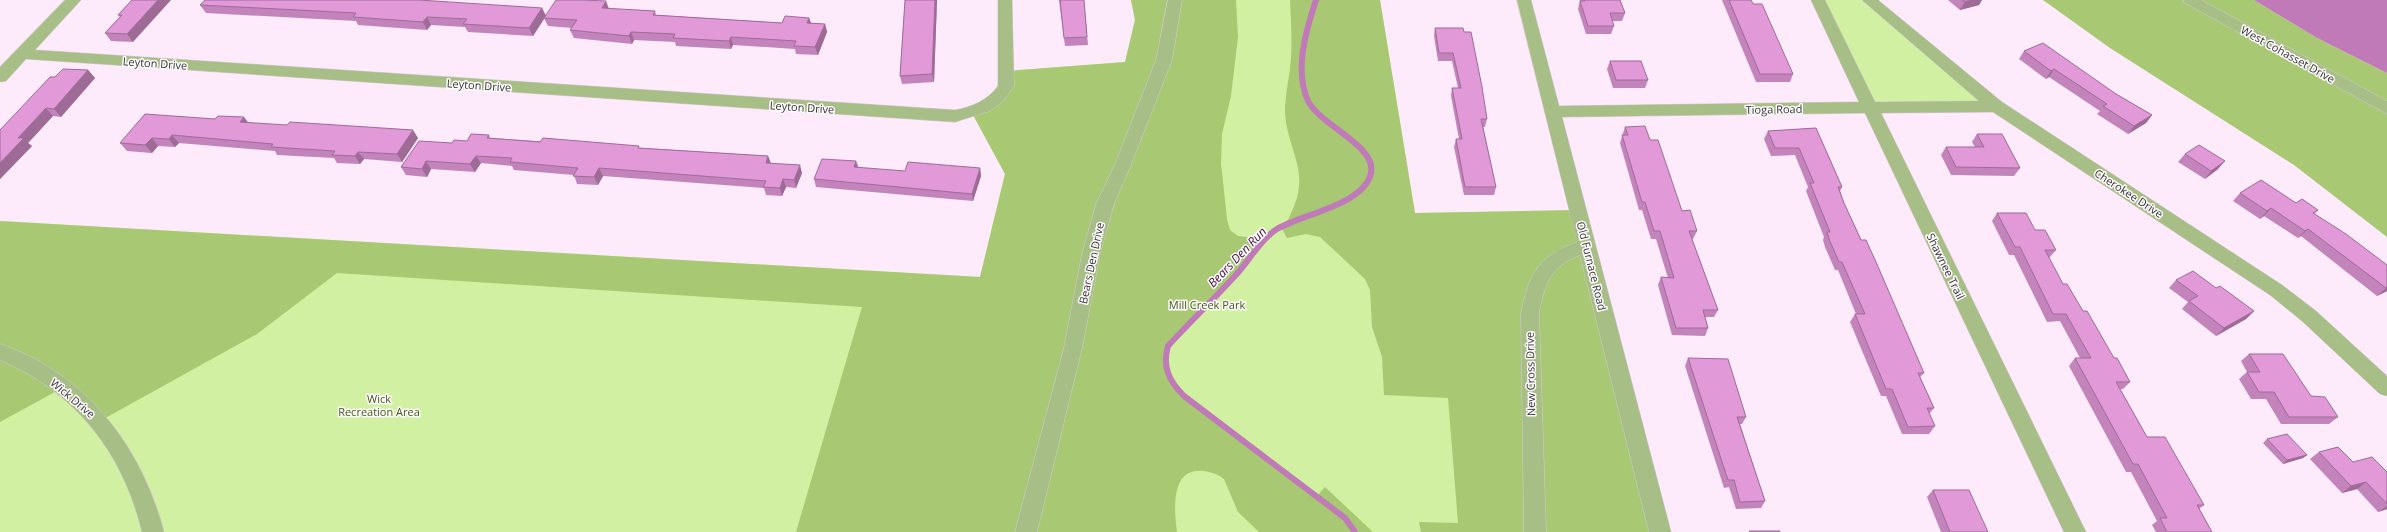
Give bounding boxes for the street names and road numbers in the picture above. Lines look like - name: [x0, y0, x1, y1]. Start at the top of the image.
- street label: West Cohasset Drive: [2238, 22, 2338, 86]
- street label: Leyton Drive: [122, 53, 188, 73]
- street label: Leyton Drive: [446, 75, 512, 95]
- street label: Leyton Drive: [769, 97, 835, 117]
- street label: Tioga Road: [1746, 101, 1802, 117]
- street label: Cherokee Drive: [2092, 165, 2166, 221]
- street label: Old Furnace Road: [1574, 220, 1610, 312]
- street label: Bears Den Drive: [1075, 221, 1107, 305]
- street label: Shawnee Trail: [1924, 231, 1968, 301]
- street label: New Cross Drive: [1522, 332, 1538, 416]
- street label: Wick Drive: [48, 375, 98, 421]

